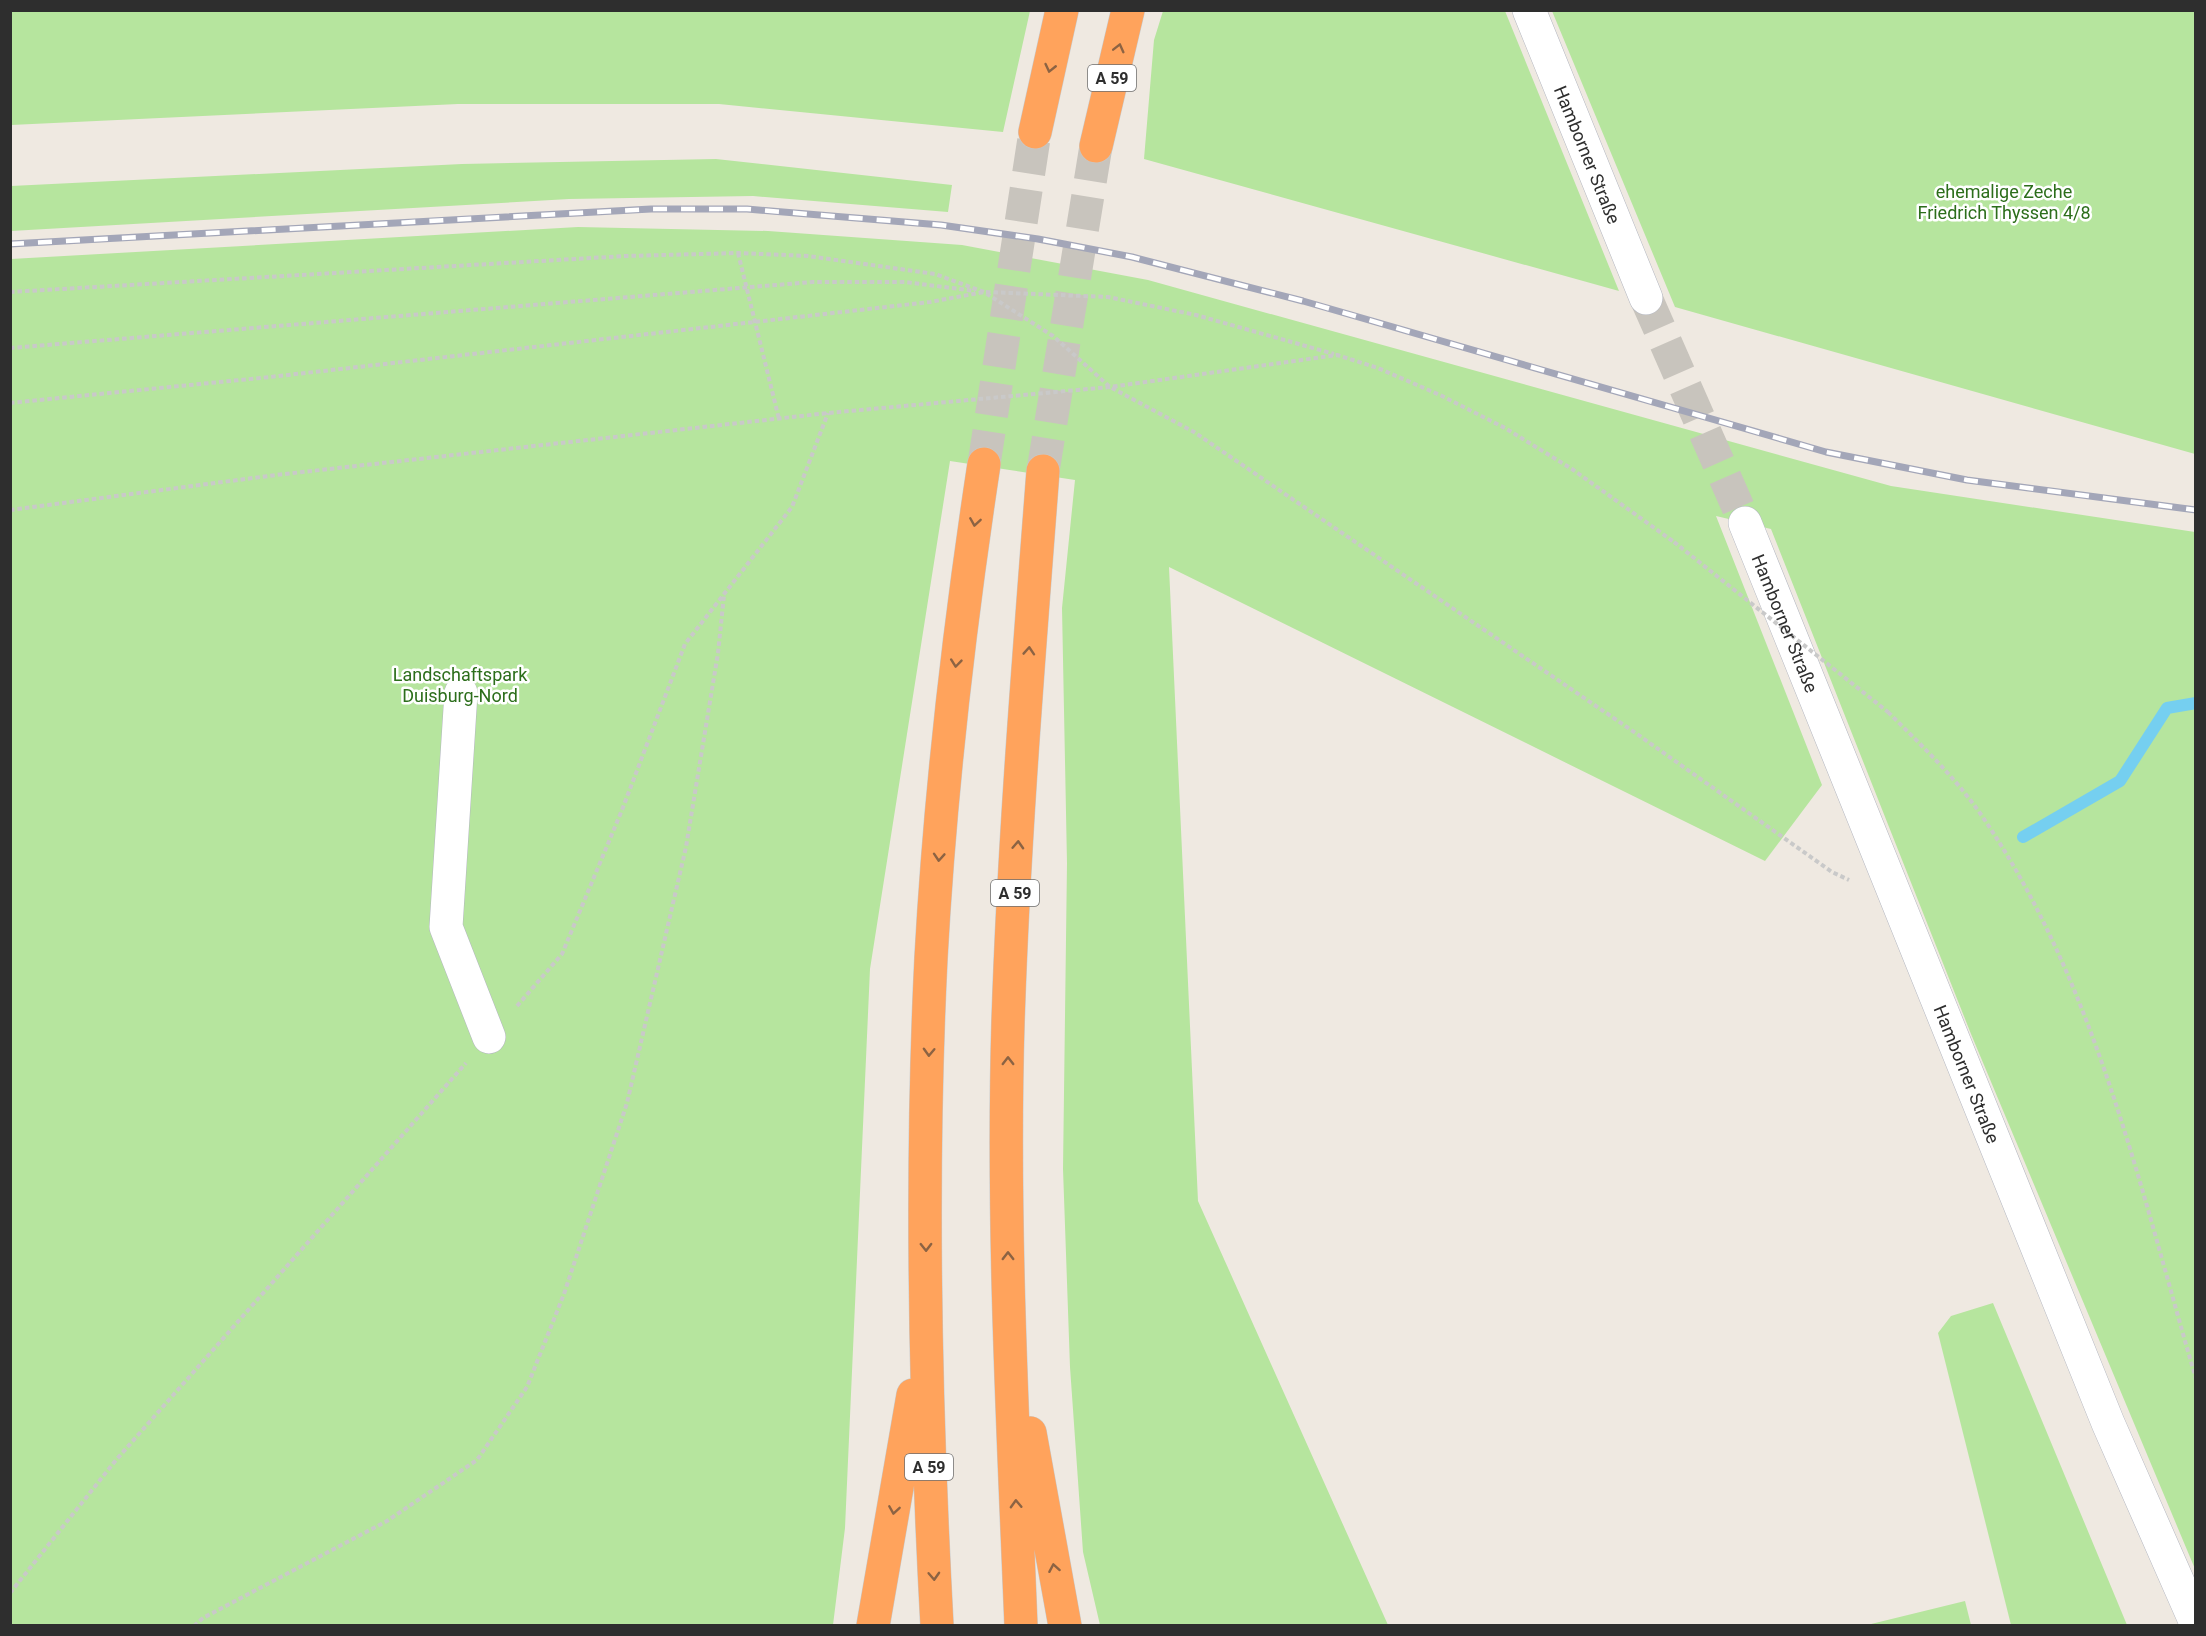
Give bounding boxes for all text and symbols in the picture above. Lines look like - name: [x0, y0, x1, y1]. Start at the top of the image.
- one-way arrow: [1112, 43, 1125, 53]
- one-way arrow: [1044, 62, 1057, 72]
- road number: A 59: [1088, 65, 1136, 91]
- street label: Hamborner Straße: [1550, 82, 1625, 227]
- park label: ehemalige Zeche Friedrich Thyssen 4/8: [1917, 181, 2091, 223]
- one-way arrow: [969, 516, 982, 526]
- street label: Hamborner Straße: [1748, 551, 1823, 695]
- one-way arrow: [1022, 646, 1035, 655]
- one-way arrow: [950, 658, 963, 667]
- park label: Landschaftspark Duisburg-Nord: [393, 664, 528, 706]
- one-way arrow: [1011, 841, 1024, 850]
- one-way arrow: [933, 852, 946, 861]
- road number: A 59: [991, 880, 1039, 906]
- street label: Hamborner Straße: [1930, 1002, 2004, 1146]
- one-way arrow: [922, 1047, 935, 1056]
- one-way arrow: [1002, 1057, 1014, 1066]
- one-way arrow: [920, 1242, 932, 1251]
- one-way arrow: [1002, 1252, 1014, 1261]
- road number: A 59: [905, 1454, 953, 1480]
- one-way arrow: [1009, 1500, 1022, 1509]
- one-way arrow: [889, 1506, 901, 1515]
- one-way arrow: [1049, 1563, 1061, 1573]
- one-way arrow: [928, 1571, 941, 1580]

